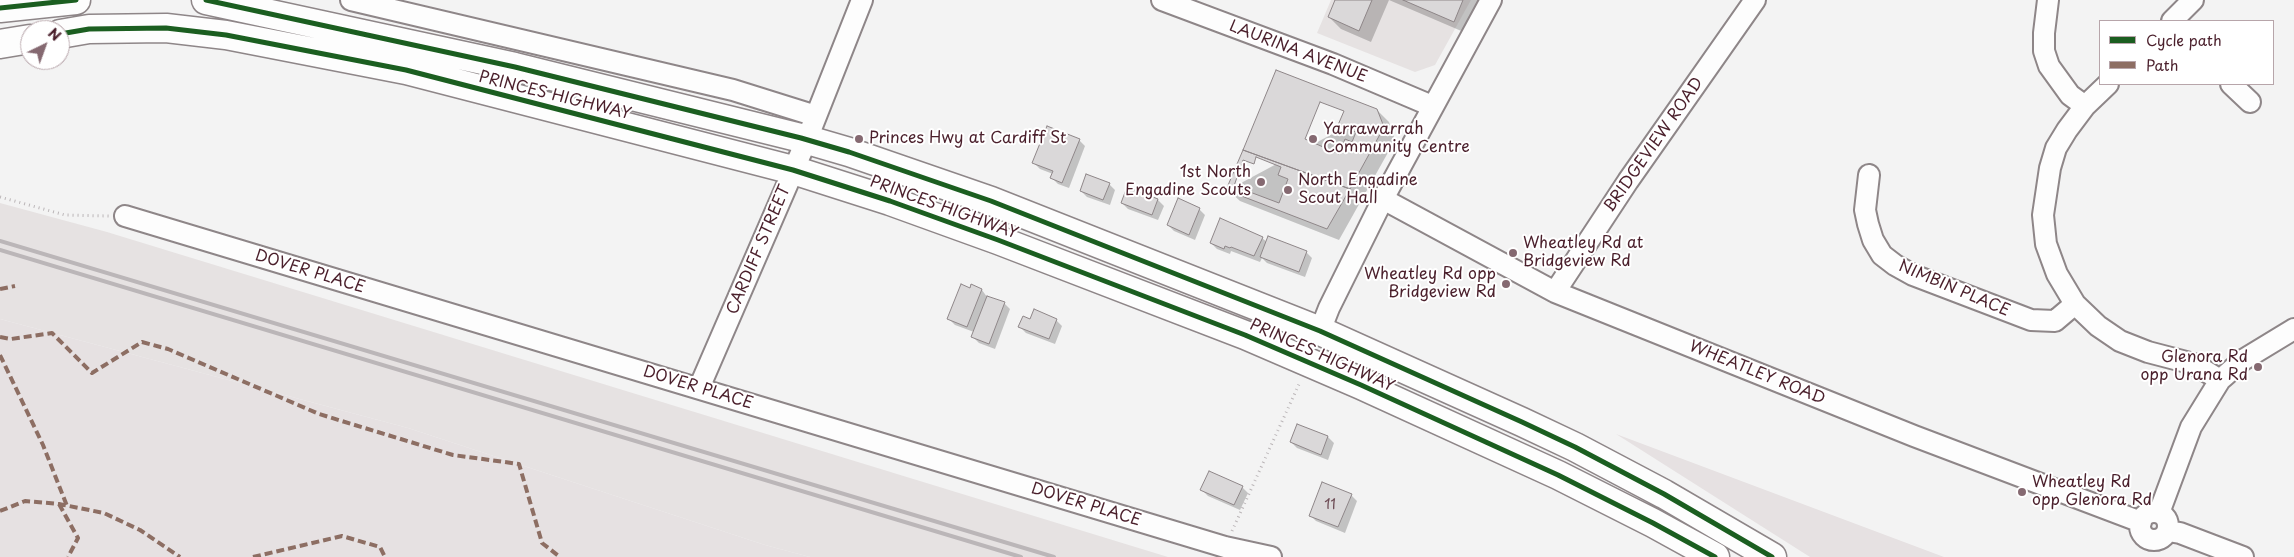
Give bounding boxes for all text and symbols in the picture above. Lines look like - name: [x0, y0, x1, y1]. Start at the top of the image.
- street label: LAURINA AVENUE: [1226, 17, 1370, 87]
- north arrow: [20, 20, 70, 70]
- legend: [2099, 20, 2274, 85]
- text: N: [44, 23, 66, 46]
- text: Cycle path: [2146, 28, 2222, 51]
- text: Path: [2146, 53, 2178, 76]
- street label: PRINCES HIGHWAY: [477, 68, 633, 124]
- street label: BRIDGEVIEW ROAD: [1600, 74, 1708, 216]
- place label: Yarrawarrah Community Centre: [1323, 120, 1470, 158]
- place label: Princes Hwy at Cardiff St: [869, 129, 1066, 149]
- marker: Princes Hwy at Cardiff St: [853, 133, 865, 145]
- marker: Yarrawarrah Community Centre: [1307, 133, 1319, 145]
- place label: 1st North Engadine Scouts: [1125, 163, 1251, 201]
- place label: North Engadine Scout Hall: [1298, 171, 1418, 209]
- street label: PRINCES HIGHWAY: [867, 172, 1021, 244]
- marker: 1st North Engadine Scouts: [1255, 176, 1267, 188]
- street label: CARDIFF STREET: [723, 182, 795, 318]
- marker: North Engadine Scout Hall: [1282, 184, 1294, 196]
- place label: Wheatley Rd at Bridgeview Rd: [1523, 234, 1643, 272]
- street label: DOVER PLACE: [253, 246, 367, 298]
- marker: Wheatley Rd at Bridgeview Rd: [1507, 247, 1519, 259]
- street label: NIMBIN PLACE: [1895, 257, 2013, 321]
- place label: Wheatley Rd opp Bridgeview Rd: [1364, 265, 1496, 303]
- marker: Wheatley Rd opp Bridgeview Rd: [1500, 278, 1512, 290]
- street label: PRINCES HIGHWAY: [1247, 315, 1397, 397]
- street label: WHEATLEY ROAD: [1686, 337, 1828, 409]
- place label: Glenora Rd opp Urana Rd: [2140, 348, 2248, 386]
- marker: Glenora Rd opp Urana Rd: [2252, 361, 2264, 373]
- street label: DOVER PLACE: [641, 362, 755, 414]
- place label: Wheatley Rd opp Glenora Rd: [2032, 473, 2152, 511]
- street label: DOVER PLACE: [1029, 479, 1143, 531]
- marker: Wheatley Rd opp Glenora Rd: [2016, 486, 2028, 498]
- house number: 11: [1324, 497, 1336, 513]

